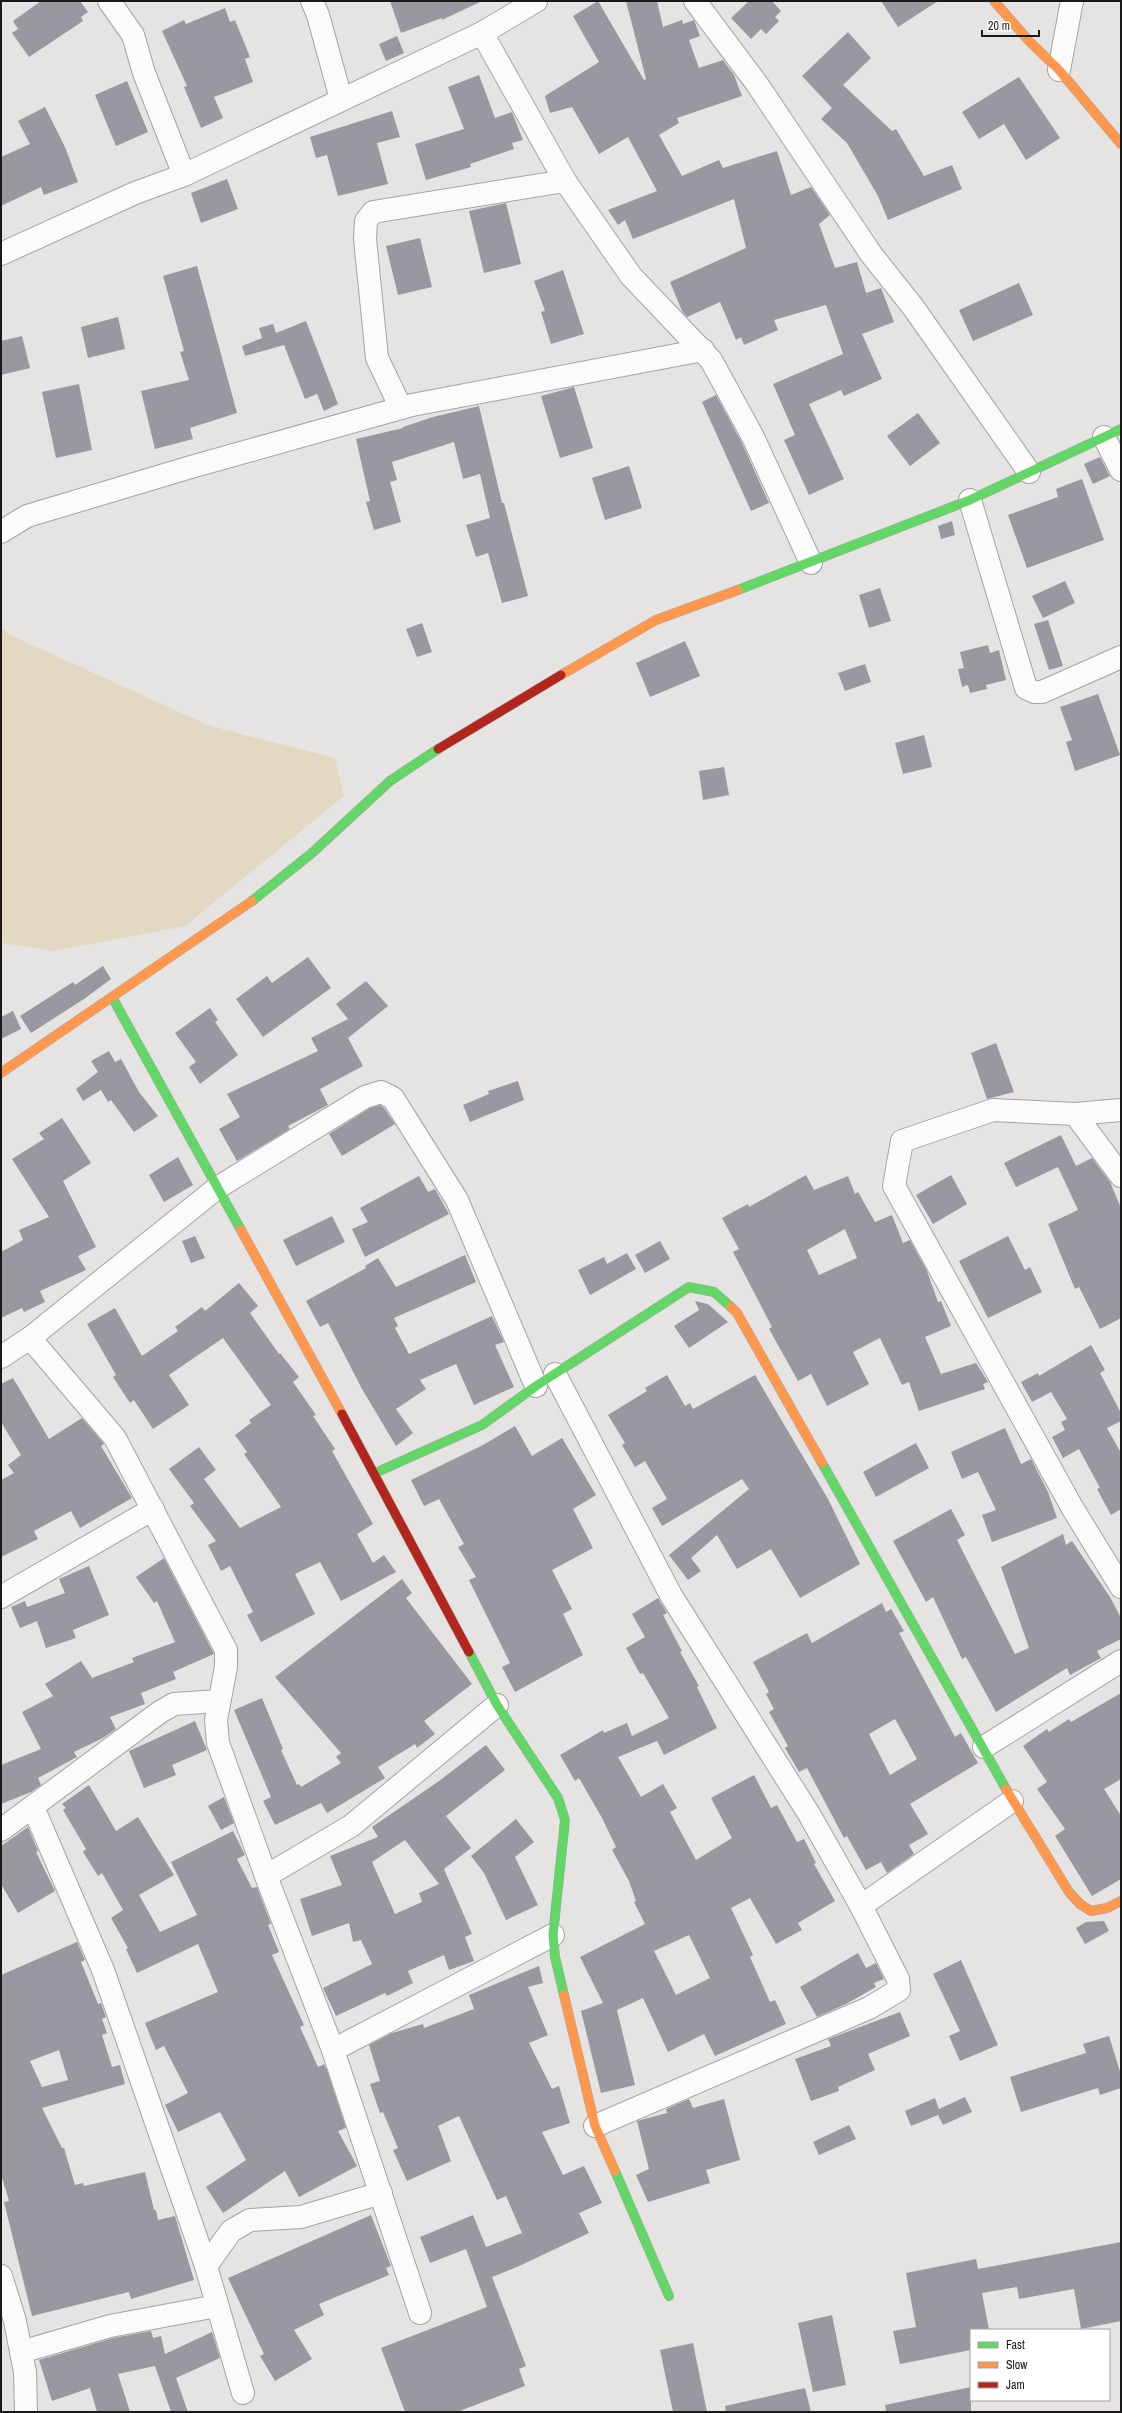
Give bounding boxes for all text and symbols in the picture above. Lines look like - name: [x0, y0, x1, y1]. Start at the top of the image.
- scale bar: [982, 12, 1039, 38]
- text: 20 m: [988, 18, 1010, 34]
- legend: [970, 2329, 1110, 2401]
- text: Fast: [1006, 2337, 1025, 2353]
- text: Slow: [1006, 2357, 1028, 2373]
- text: Jam: [1006, 2377, 1025, 2393]

